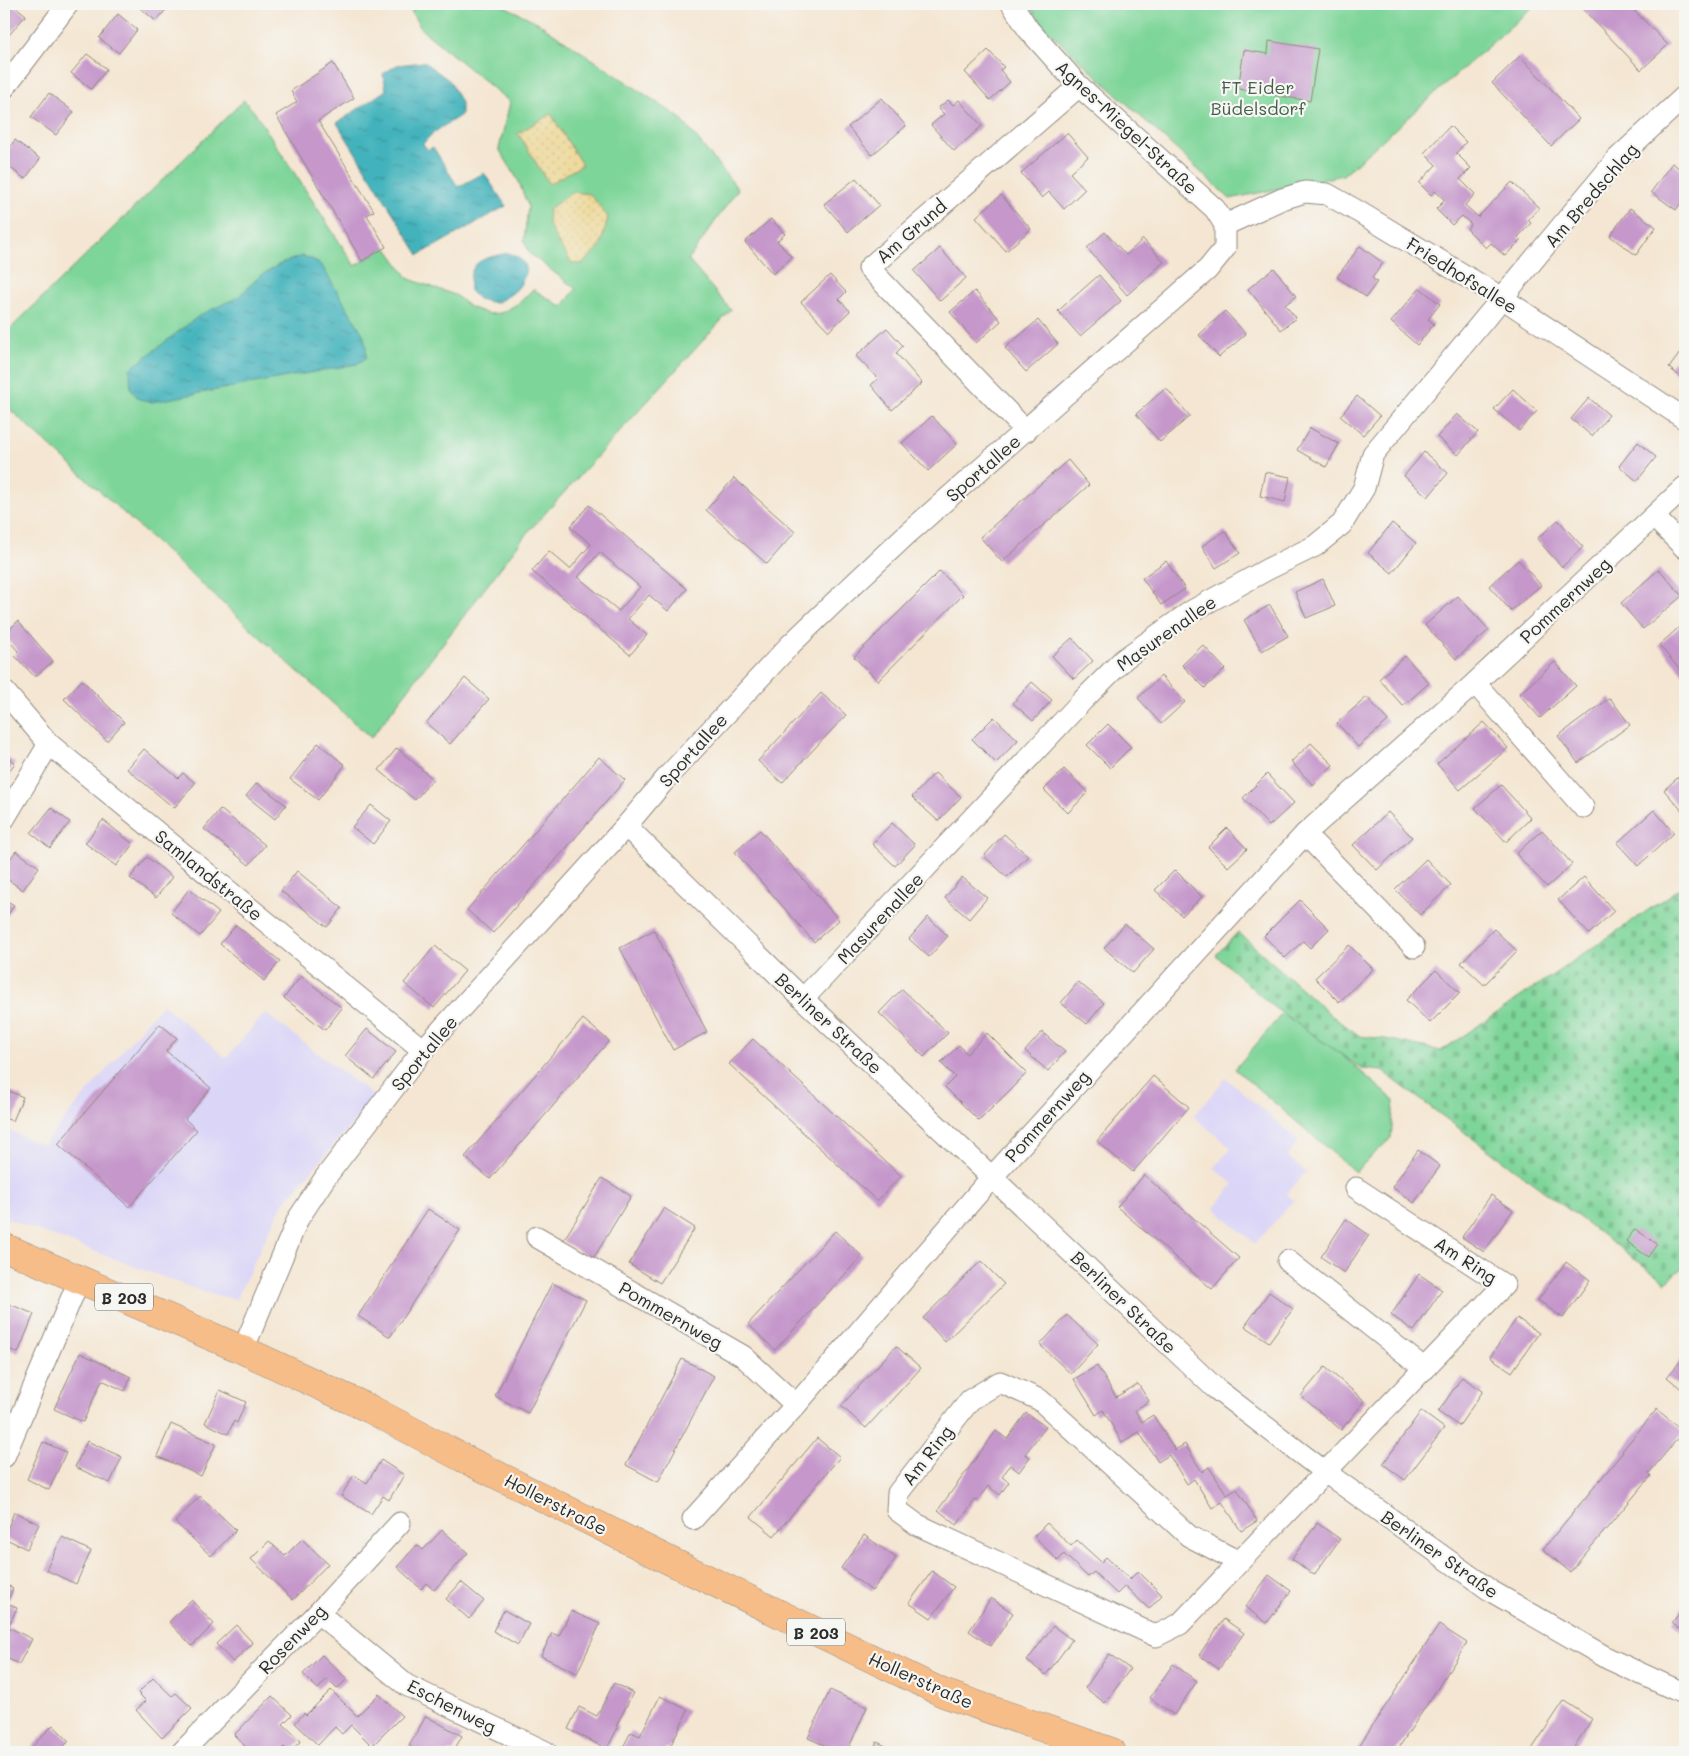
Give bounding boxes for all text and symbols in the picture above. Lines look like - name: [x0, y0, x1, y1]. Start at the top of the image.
- street label: Agnes-Miegel-Straße: [1051, 55, 1203, 199]
- park label: FT Eider Büdelsdorf: [1211, 75, 1306, 120]
- street label: Am Bredschlag: [1539, 138, 1643, 252]
- street label: Am Grund: [871, 194, 951, 268]
- street label: Friedhofsallee: [1402, 231, 1522, 319]
- street label: Sportallee: [941, 429, 1025, 507]
- street label: Pommernweg: [1514, 552, 1616, 648]
- street label: Masurenallee: [1111, 590, 1221, 676]
- street label: Sportallee: [654, 708, 732, 792]
- street label: Samlandstraße: [150, 824, 268, 926]
- street label: Masurenallee: [831, 867, 929, 969]
- street label: Berliner Straße: [770, 967, 888, 1079]
- street label: Sportallee: [385, 1010, 463, 1096]
- street label: Pommernweg: [999, 1065, 1095, 1167]
- street label: Am Ring: [1430, 1231, 1502, 1289]
- street label: Berliner Straße: [1066, 1245, 1182, 1359]
- street label: Pommernweg: [615, 1276, 727, 1354]
- road number: B 203: [95, 1284, 153, 1310]
- street label: Am Ring: [896, 1420, 958, 1490]
- street label: Hollerstraße: [501, 1468, 611, 1540]
- street label: Berliner Straße: [1377, 1505, 1503, 1603]
- street label: Rosenweg: [253, 1599, 331, 1679]
- road number: B 203: [787, 1618, 845, 1645]
- street label: Hollerstraße: [865, 1646, 977, 1714]
- street label: Eschenweg: [404, 1673, 500, 1739]

